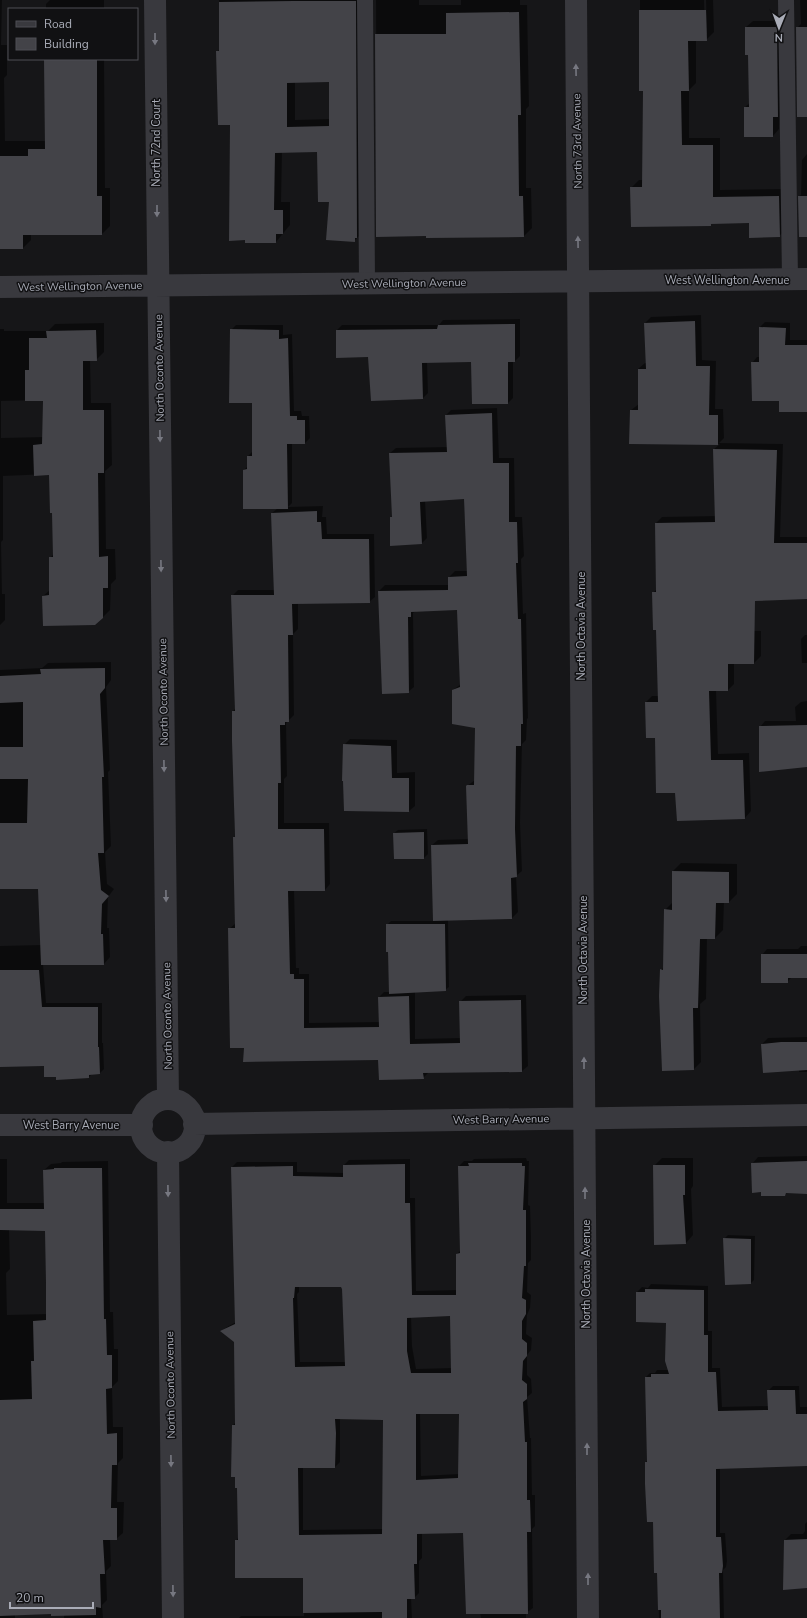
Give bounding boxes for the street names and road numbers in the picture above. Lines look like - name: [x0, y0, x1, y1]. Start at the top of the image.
- street label: North 73rd Avenue: [569, 93, 586, 189]
- street label: North 72nd Court: [149, 99, 164, 187]
- street label: West Wellington Avenue: [665, 273, 790, 288]
- street label: West Wellington Avenue: [342, 275, 467, 292]
- street label: West Wellington Avenue: [18, 278, 143, 295]
- street label: North Oconto Avenue: [151, 314, 168, 422]
- street label: North Octavia Avenue: [574, 571, 589, 680]
- street label: North Oconto Avenue: [155, 638, 172, 746]
- street label: North Octavia Avenue: [576, 895, 591, 1004]
- street label: North Oconto Avenue: [159, 962, 176, 1070]
- street label: West Barry Avenue: [453, 1111, 550, 1128]
- street label: West Barry Avenue: [23, 1118, 119, 1133]
- street label: North Octavia Avenue: [579, 1219, 594, 1328]
- street label: North Oconto Avenue: [162, 1331, 179, 1439]

